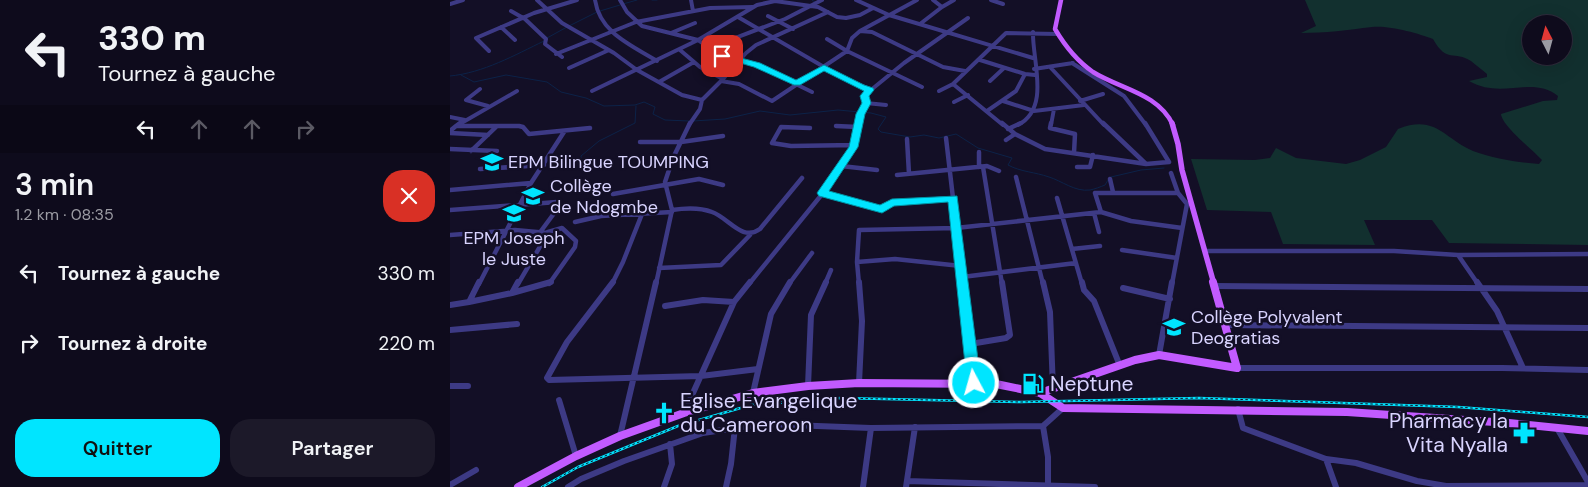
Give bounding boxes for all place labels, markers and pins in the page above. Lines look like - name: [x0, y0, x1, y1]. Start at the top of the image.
- pin: [701, 35, 743, 77]
- school or university icon: EPM Bilingue TOUMPING: [479, 149, 505, 175]
- place label: EPM Bilingue TOUMPING: [508, 150, 709, 174]
- place label: Collège de Ndogmbe: [550, 174, 658, 219]
- school or university icon: Collège de Ndogmbe: [520, 183, 546, 209]
- school or university icon: EPM Joseph le Juste: [501, 200, 527, 226]
- place label: EPM Joseph le Juste: [463, 226, 565, 271]
- place label: Collège Polyvalent Deogratias: [1191, 305, 1343, 350]
- school or university icon: Collège Polyvalent Deogratias: [1161, 314, 1187, 340]
- place label: Neptune: [1050, 370, 1133, 398]
- fuel station icon: Neptune: [1020, 371, 1046, 397]
- place label: Eglise Evangelique du Cameroon: [680, 387, 857, 439]
- church icon: Eglise Evangelique du Cameroon: [651, 400, 677, 426]
- place label: Pharmacy la Vita Nyalla: [1389, 407, 1508, 459]
- pharmacy icon: Pharmacy la Vita Nyalla: [1511, 420, 1537, 446]

